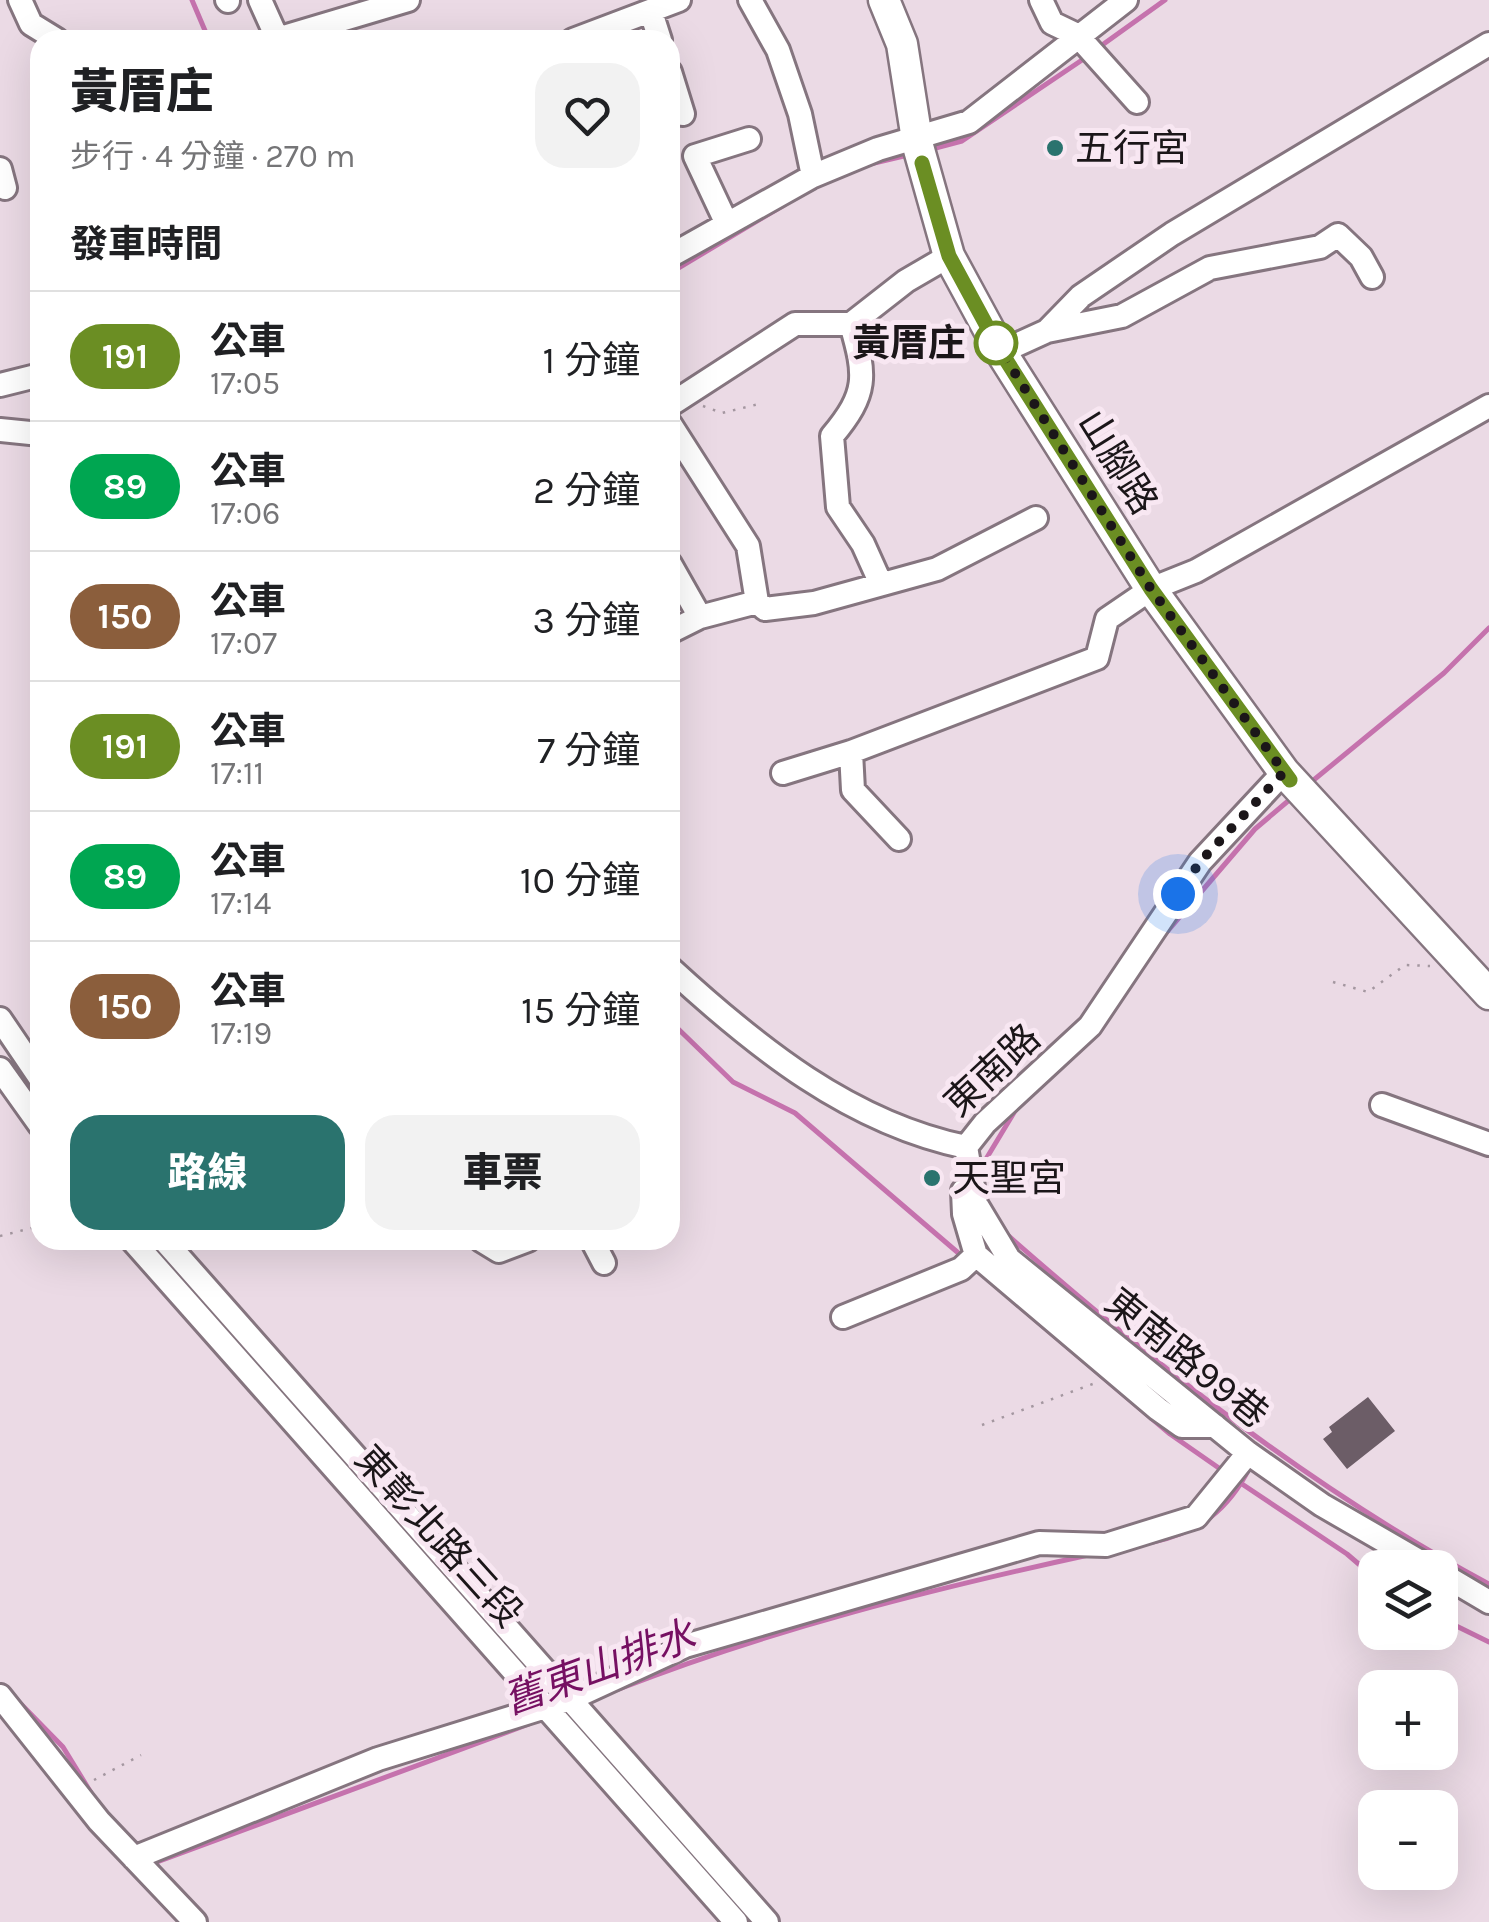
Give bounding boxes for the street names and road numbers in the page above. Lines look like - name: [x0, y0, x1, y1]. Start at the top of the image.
- street label: 山腳路: [1068, 402, 1167, 523]
- street label: 東南路: [935, 1015, 1049, 1126]
- street label: 東南路99巷: [1096, 1279, 1277, 1438]
- street label: 東彰北路三段: [346, 1437, 532, 1636]

